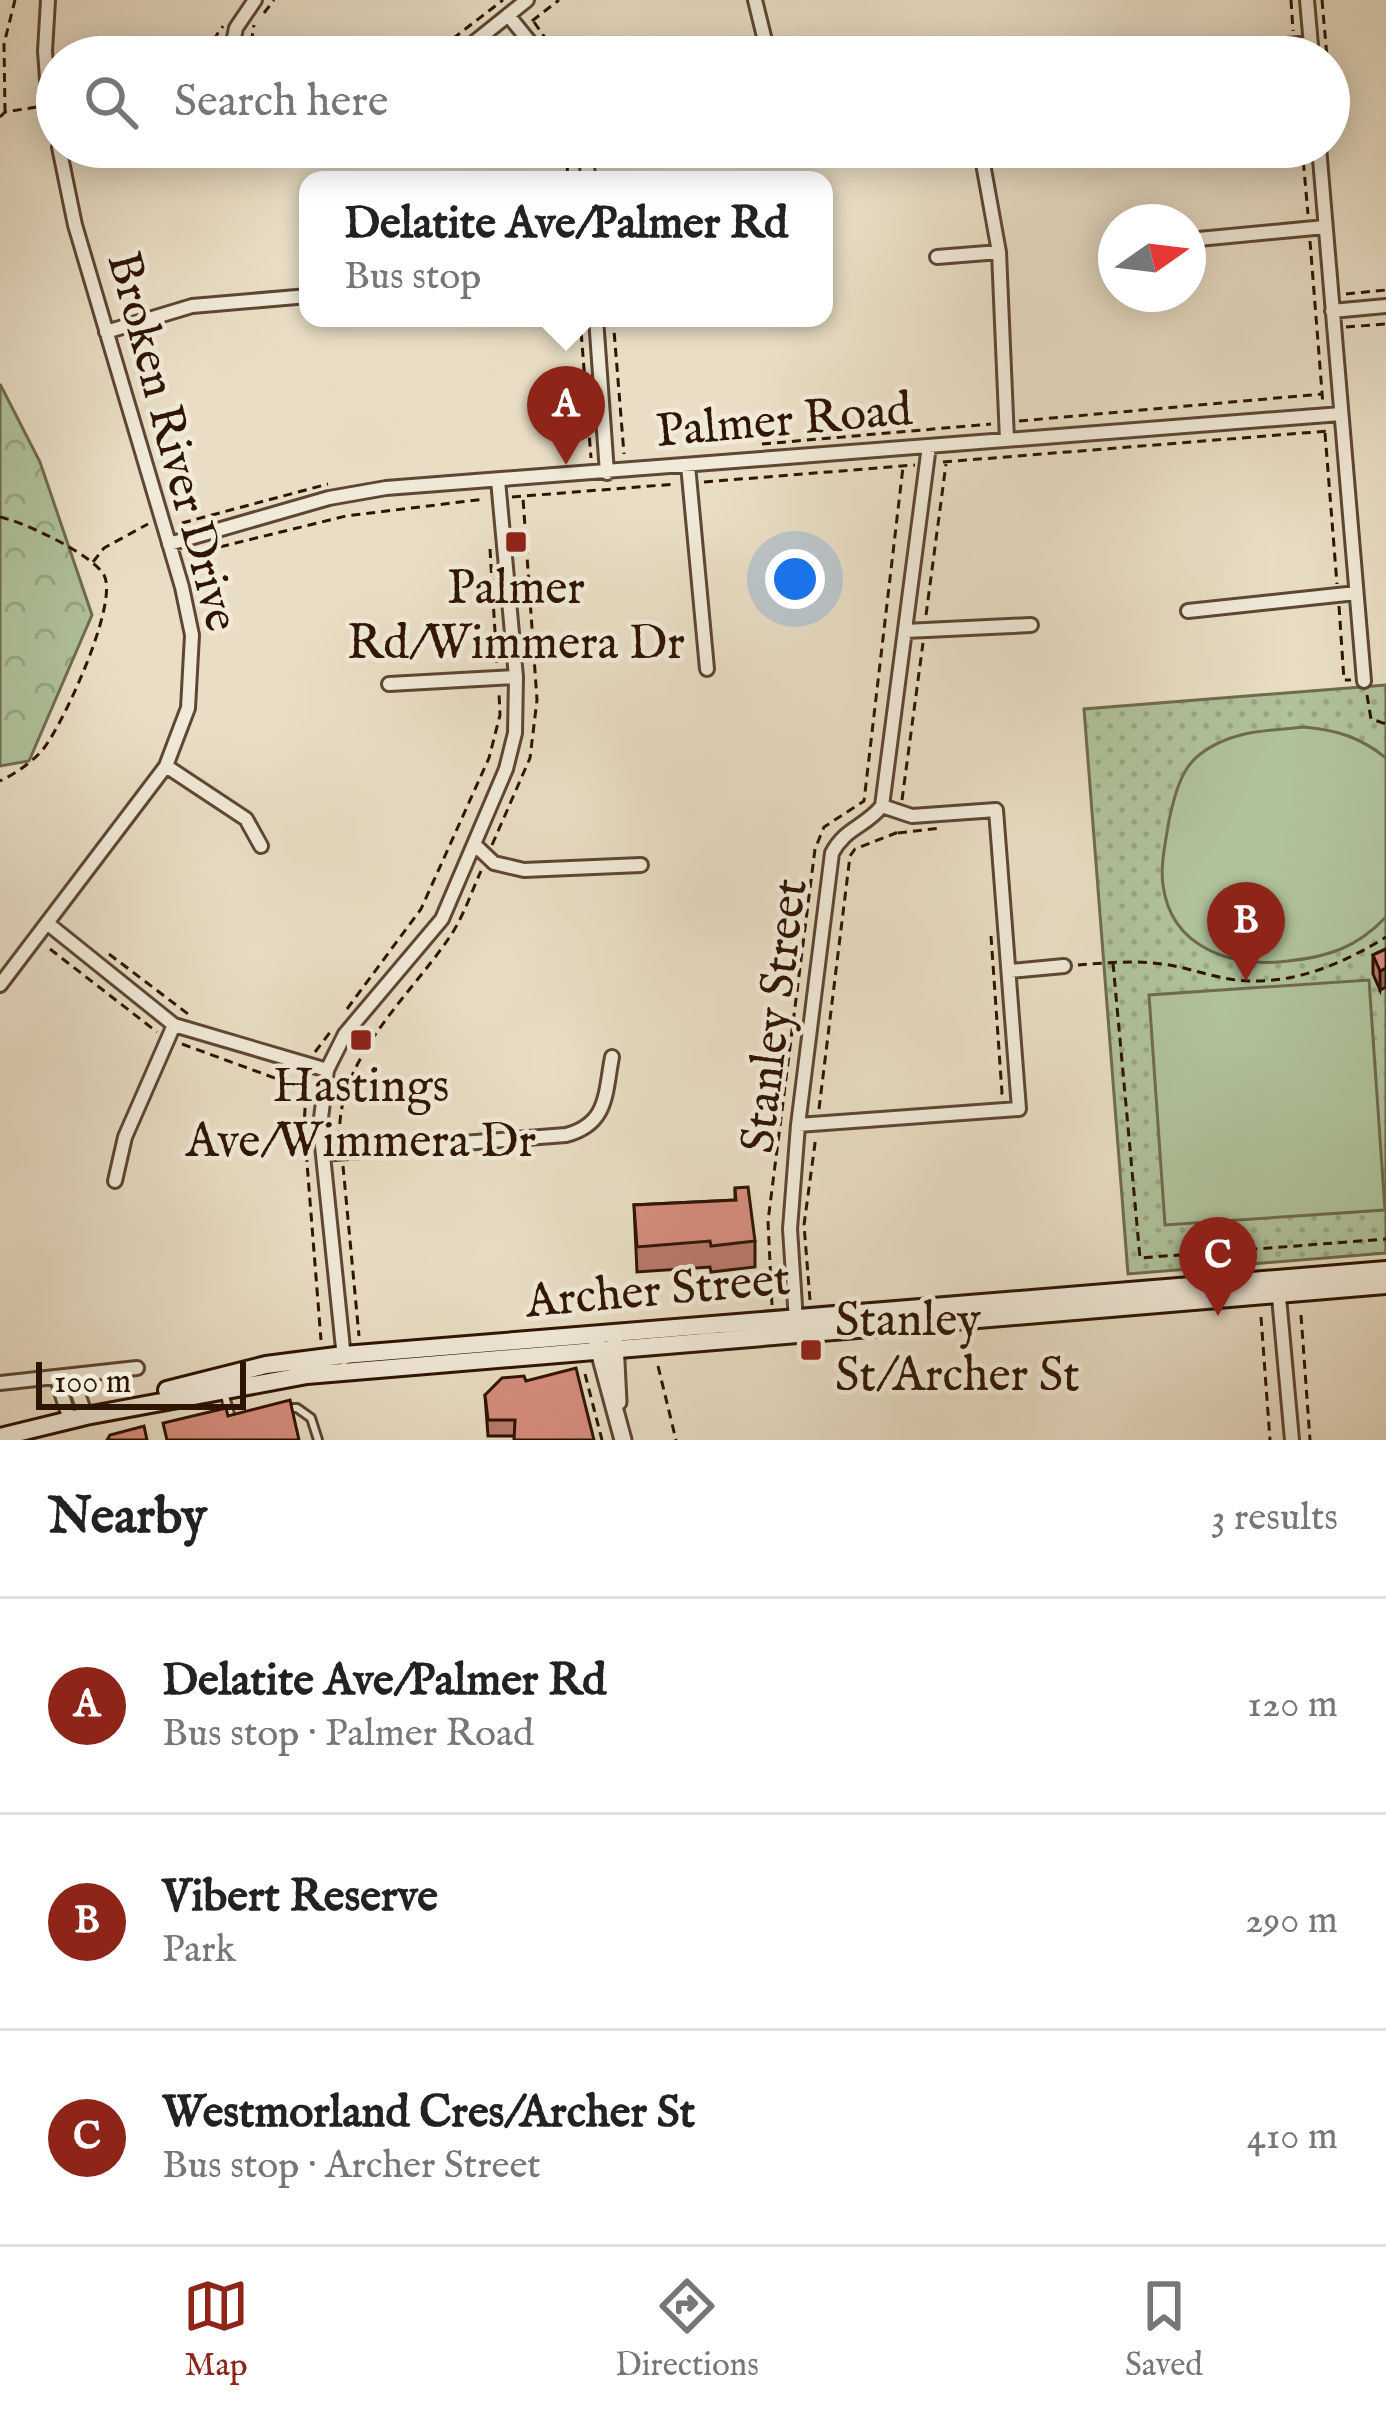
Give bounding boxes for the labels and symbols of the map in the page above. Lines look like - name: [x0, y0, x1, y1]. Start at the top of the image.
- north arrow: [1098, 204, 1206, 312]
- street label: Broken River Drive: [92, 246, 250, 638]
- pin: A: [527, 366, 605, 465]
- street label: Palmer Road: [653, 381, 915, 463]
- marker: Palmer Rd/Wimmera Dr: [503, 529, 529, 555]
- your location: [765, 549, 825, 609]
- place label: Palmer Rd/Wimmera Dr: [347, 560, 685, 675]
- street label: Stanley Street: [729, 876, 823, 1156]
- pin: B: [1207, 882, 1285, 981]
- marker: Hastings Ave/Wimmera Dr: [348, 1027, 374, 1053]
- place label: Hastings Ave/Wimmera Dr: [185, 1058, 536, 1173]
- pin: C: [1179, 1217, 1257, 1316]
- street label: Archer Street: [522, 1251, 793, 1334]
- place label: Stanley St/Archer St: [835, 1292, 1080, 1407]
- marker: Stanley St/Archer St: [798, 1337, 824, 1363]
- scale bar: [36, 1356, 246, 1409]

